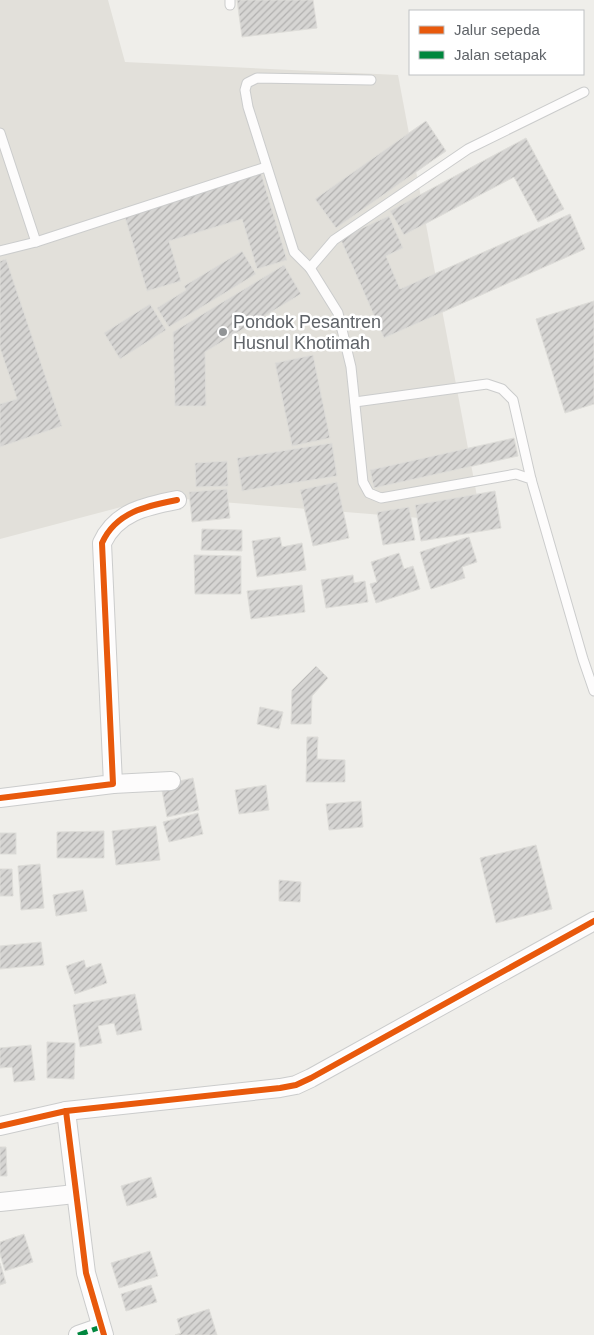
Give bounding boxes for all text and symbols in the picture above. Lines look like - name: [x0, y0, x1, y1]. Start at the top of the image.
- legend: [409, 10, 584, 75]
- text: Jalur sepeda: [454, 21, 541, 38]
- text: Jalan setapak: [454, 46, 547, 63]
- place label: Pondok Pesantren Husnul Khotimah: [233, 312, 381, 353]
- marker: Pondok Pesantren Husnul Khotimah: [217, 326, 229, 338]

